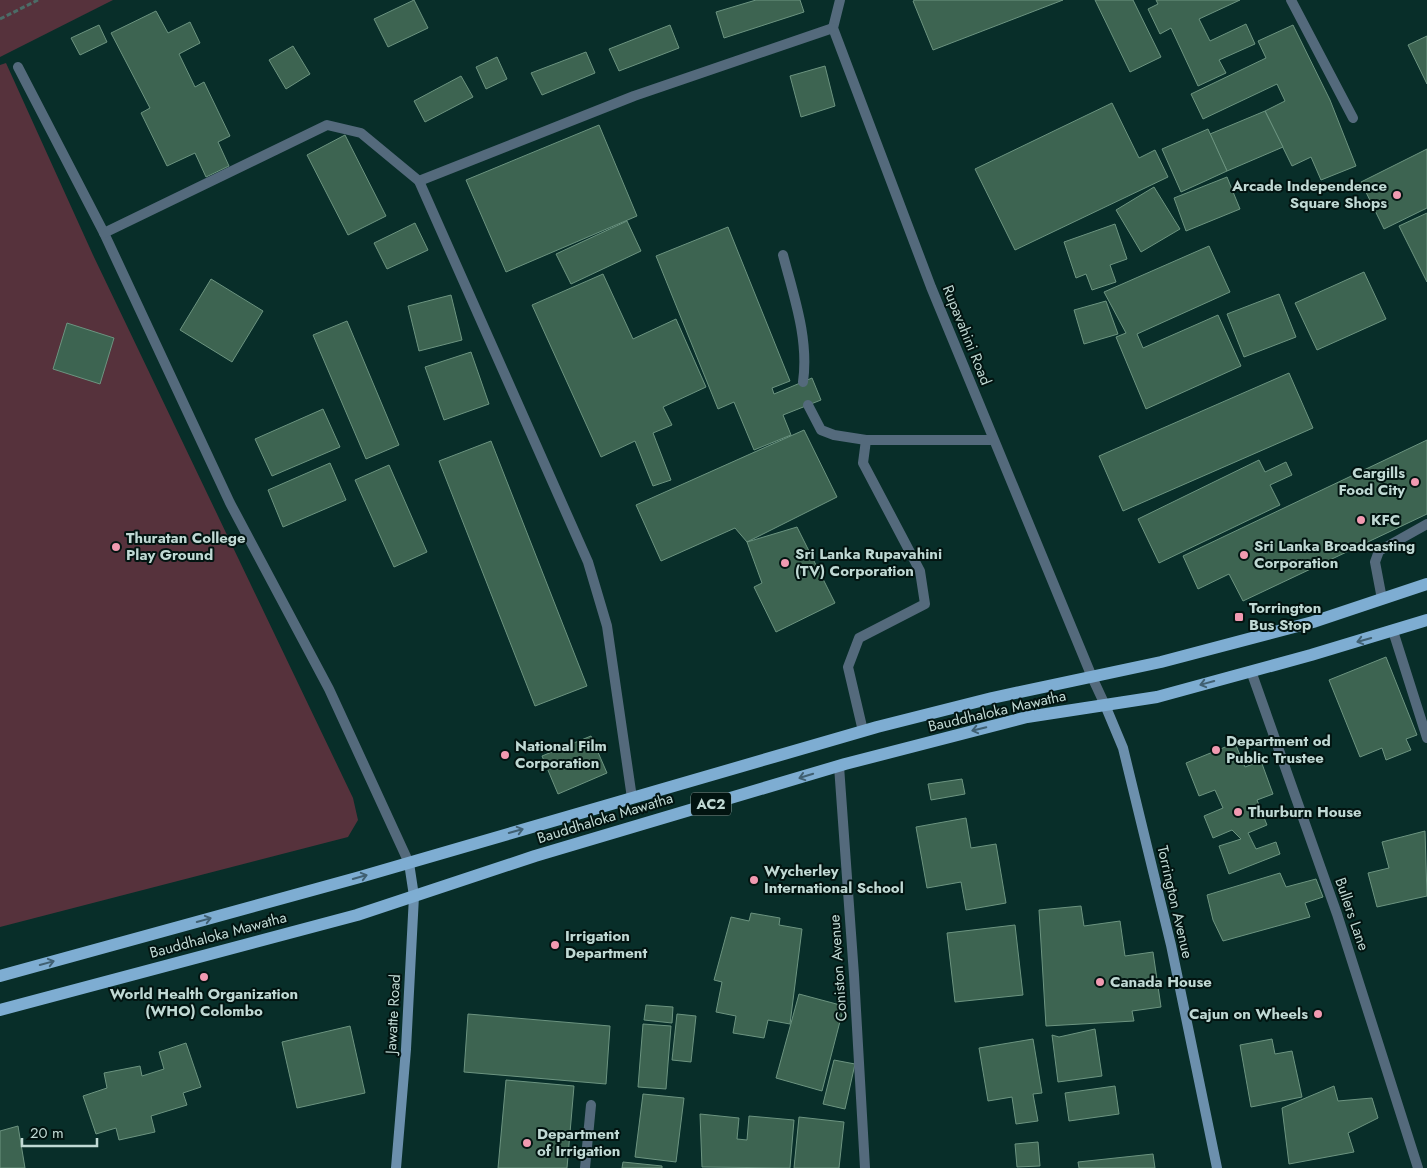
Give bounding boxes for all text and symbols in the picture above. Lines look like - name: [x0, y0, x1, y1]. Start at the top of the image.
- place label: Arcade Independence Square Shops: [1231, 175, 1387, 214]
- marker: Arcade Independence Square Shops: [1391, 189, 1403, 201]
- street label: Rupavahini Road: [937, 282, 997, 388]
- place label: Cargills Food City: [1338, 462, 1405, 501]
- marker: Cargills Food City: [1409, 476, 1421, 488]
- place label: KFC: [1371, 509, 1400, 531]
- marker: KFC: [1355, 514, 1367, 526]
- place label: Thuratan College Play Ground: [126, 527, 246, 566]
- place label: Sri Lanka Broadcasting Corporation: [1254, 535, 1415, 574]
- marker: Thuratan College Play Ground: [110, 541, 122, 553]
- place label: Sri Lanka Rupavahini (TV) Corporation: [795, 543, 942, 582]
- marker: Sri Lanka Broadcasting Corporation: [1238, 549, 1250, 561]
- marker: Sri Lanka Rupavahini (TV) Corporation: [779, 557, 791, 569]
- place label: Torrington Bus Stop: [1249, 597, 1321, 636]
- marker: Torrington Bus Stop: [1233, 611, 1245, 623]
- one-way arrow: [1356, 635, 1372, 645]
- one-way arrow: [1200, 679, 1216, 688]
- street label: Bauddhaloka Mawatha: [926, 684, 1068, 738]
- one-way arrow: [972, 725, 988, 735]
- place label: Department od Public Trustee: [1226, 730, 1331, 769]
- place label: National Film Corporation: [515, 735, 607, 774]
- marker: Department od Public Trustee: [1210, 744, 1222, 756]
- marker: National Film Corporation: [499, 749, 511, 761]
- one-way arrow: [798, 771, 814, 781]
- street label: Bauddhaloka Mawatha: [534, 787, 676, 849]
- road number: AC2: [691, 792, 731, 816]
- place label: Thurburn House: [1248, 801, 1362, 823]
- marker: Thurburn House: [1232, 806, 1244, 818]
- one-way arrow: [508, 826, 524, 836]
- street label: Torrington Avenue: [1151, 843, 1199, 961]
- place label: Wycherley International School: [764, 860, 904, 899]
- one-way arrow: [352, 871, 368, 881]
- marker: Wycherley International School: [748, 874, 760, 886]
- street label: Bullers Lane: [1329, 874, 1375, 954]
- street label: Bauddhaloka Mawatha: [147, 906, 289, 964]
- street label: Coniston Avenue: [823, 914, 853, 1022]
- one-way arrow: [195, 915, 211, 924]
- place label: Irrigation Department: [565, 925, 647, 964]
- marker: Irrigation Department: [549, 939, 561, 951]
- one-way arrow: [39, 958, 55, 968]
- marker: World Health Organization (WHO) Colombo: [198, 971, 210, 983]
- place label: Canada House: [1110, 971, 1212, 993]
- street label: Jawatte Road: [380, 974, 406, 1056]
- marker: Canada House: [1094, 976, 1106, 988]
- place label: World Health Organization (WHO) Colombo: [110, 983, 298, 1022]
- place label: Cajun on Wheels: [1189, 1003, 1308, 1025]
- marker: Cajun on Wheels: [1312, 1008, 1324, 1020]
- scale bar: [22, 1116, 98, 1148]
- text: 20 m: [30, 1122, 64, 1144]
- place label: Department of Irrigation: [537, 1123, 620, 1162]
- marker: Department of Irrigation: [521, 1137, 533, 1149]

